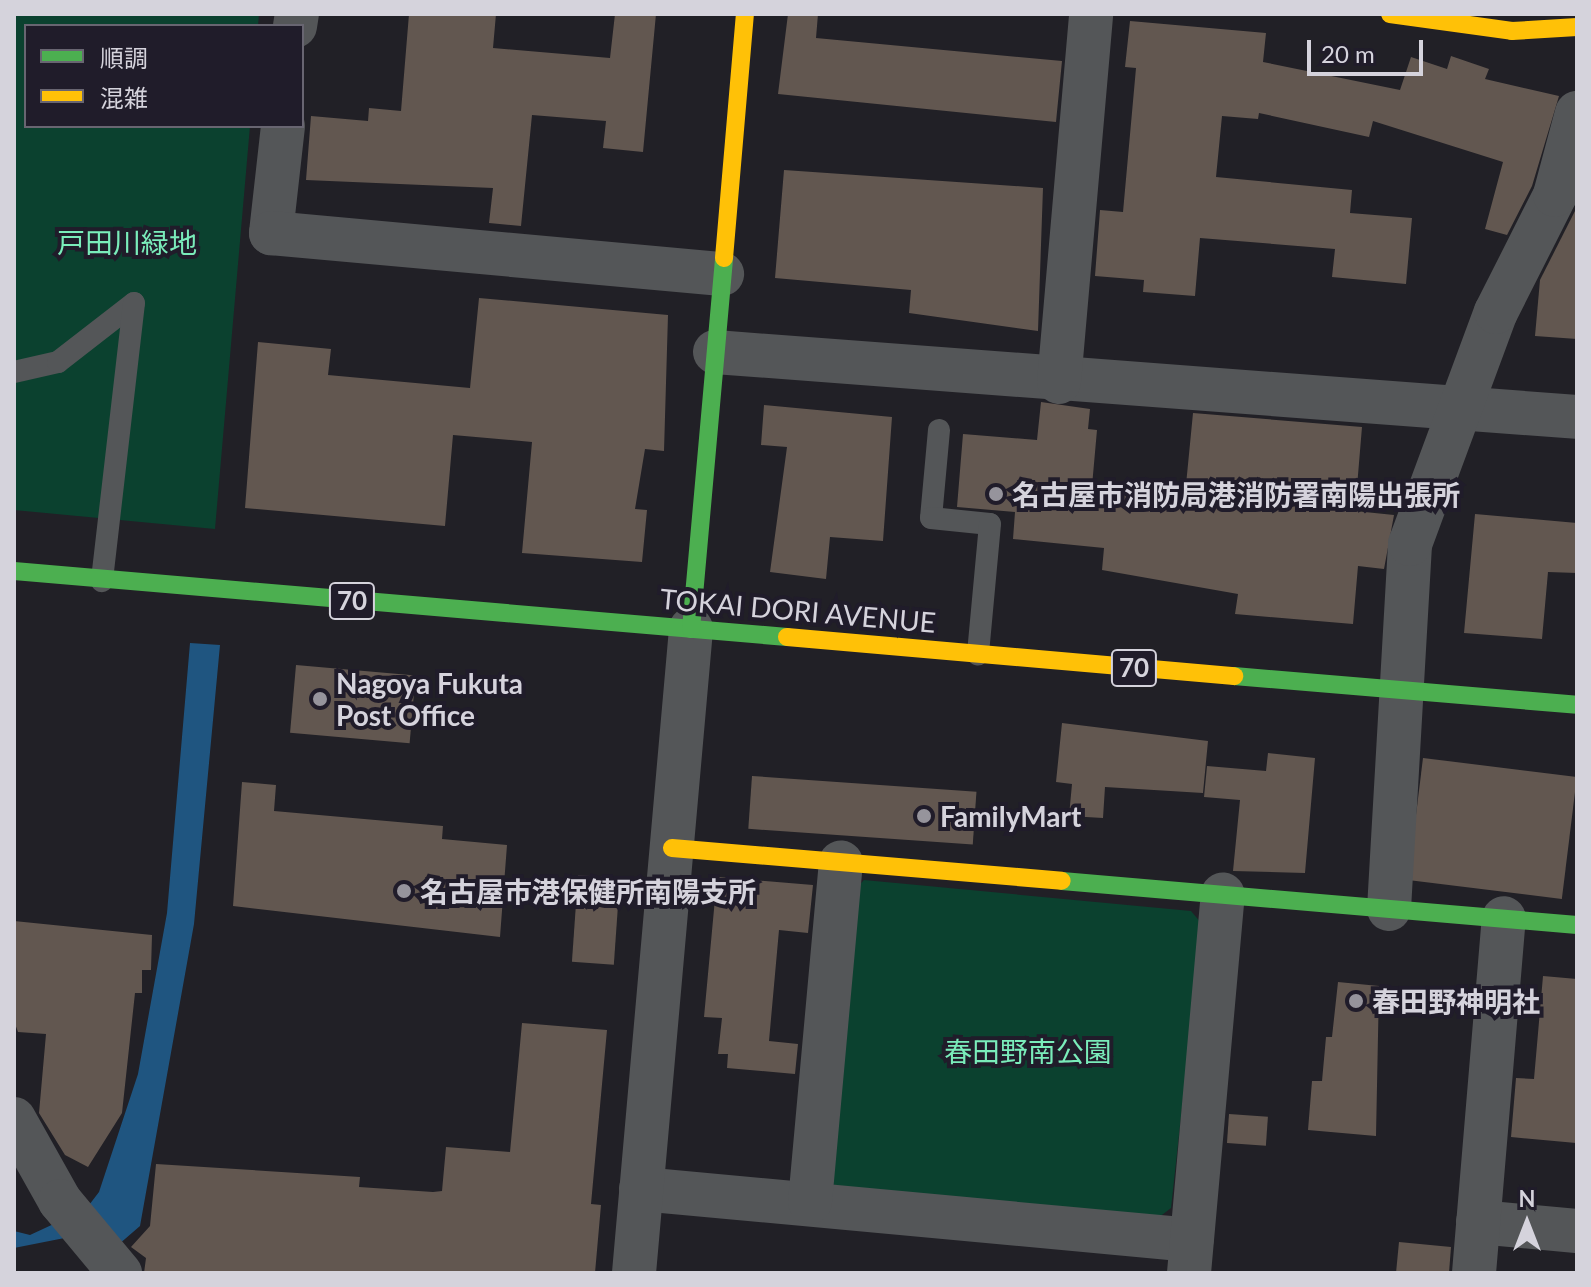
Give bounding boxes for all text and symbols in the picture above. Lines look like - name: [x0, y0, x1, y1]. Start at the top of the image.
- legend: [24, 24, 304, 128]
- scale bar: [1311, 24, 1427, 74]
- text: 20 m: [1321, 39, 1375, 68]
- text: 順調: [100, 43, 148, 72]
- text: 混雑: [100, 83, 148, 112]
- park label: 戸田川緑地: [57, 225, 197, 259]
- place label: 名古屋市消防局港消防署南陽出張所: [1012, 477, 1460, 511]
- marker: 名古屋市消防局港消防署南陽出張所: [987, 485, 1005, 503]
- road number: 70: [328, 579, 376, 623]
- street label: TOKAI DORI AVENUE: [658, 581, 938, 639]
- road number: 70: [1110, 646, 1158, 690]
- place label: Nagoya Fukuta Post Office: [336, 666, 523, 732]
- marker: Nagoya Fukuta Post Office: [311, 690, 329, 708]
- place label: FamilyMart: [940, 799, 1081, 833]
- marker: FamilyMart: [915, 807, 933, 825]
- place label: 名古屋市港保健所南陽支所: [420, 874, 756, 908]
- marker: 名古屋市港保健所南陽支所: [395, 882, 413, 900]
- place label: 春田野神明社: [1372, 984, 1540, 1018]
- marker: 春田野神明社: [1347, 992, 1365, 1010]
- park label: 春田野南公園: [944, 1034, 1112, 1068]
- north arrow: [1487, 1183, 1567, 1263]
- text: N: [1519, 1185, 1535, 1212]

